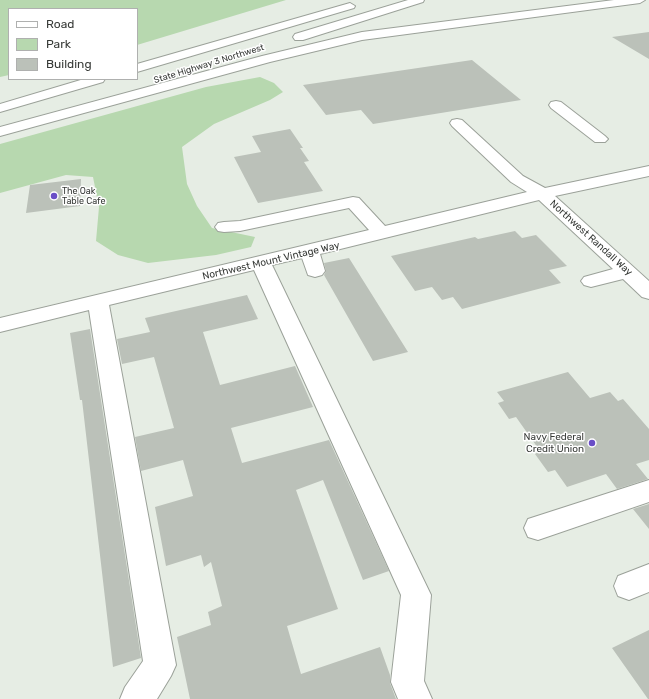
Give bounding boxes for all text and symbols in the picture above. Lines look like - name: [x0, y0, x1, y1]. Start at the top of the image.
- legend: [8, 8, 138, 80]
- text: Road: [46, 17, 74, 31]
- text: Park: [46, 37, 71, 51]
- street label: State Highway 3 Northwest: [152, 42, 266, 86]
- text: Building: [46, 57, 92, 71]
- place label: The Oak Table Cafe: [62, 186, 105, 207]
- marker: The Oak Table Cafe: [49, 191, 59, 201]
- street label: Northwest Randall Way: [547, 198, 635, 278]
- street label: Northwest Mount Vintage Way: [201, 239, 341, 283]
- place label: Navy Federal Credit Union: [524, 431, 584, 454]
- marker: Navy Federal Credit Union: [587, 438, 597, 448]

